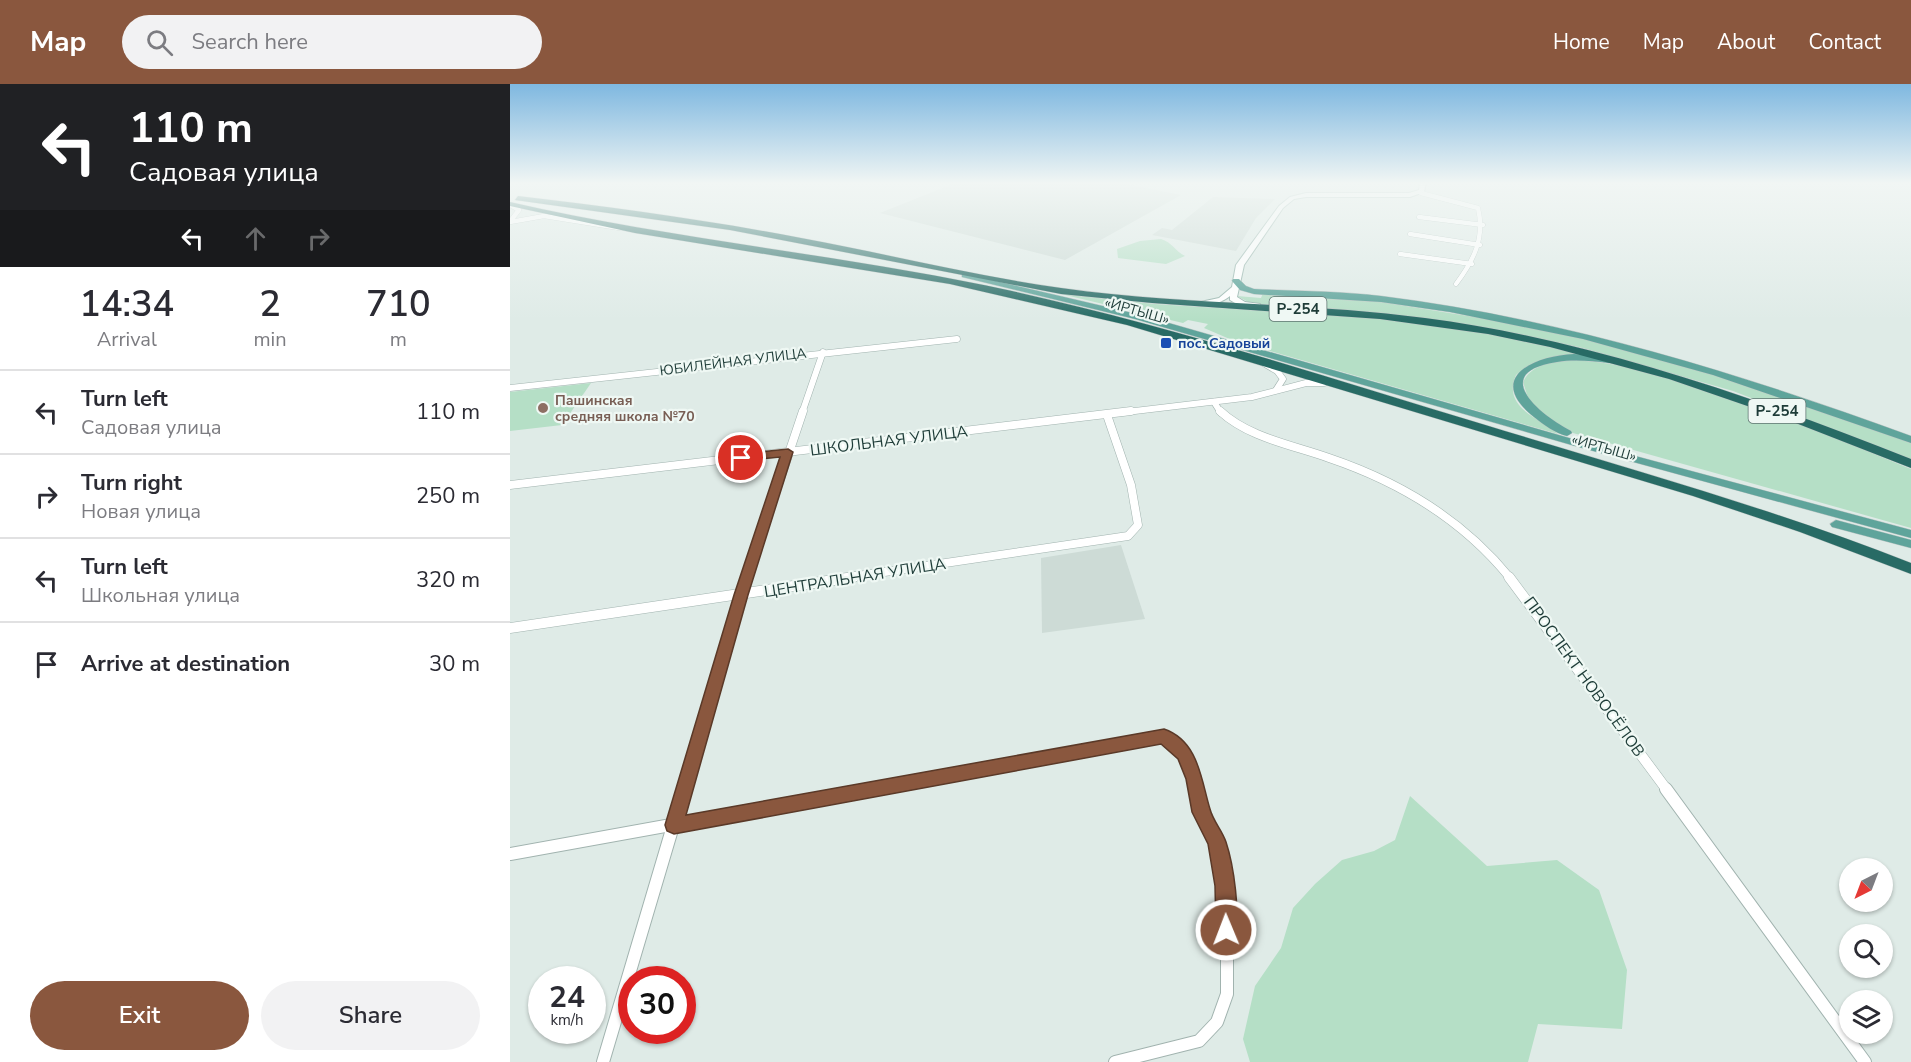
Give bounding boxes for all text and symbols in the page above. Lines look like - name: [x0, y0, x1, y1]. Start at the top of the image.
- search box: [122, 15, 542, 69]
- text: Map: [30, 23, 86, 61]
- icon: search: [143, 26, 176, 59]
- text: Search here: [191, 27, 308, 57]
- text: Home: [1553, 28, 1610, 56]
- text: Map: [1643, 28, 1684, 56]
- text: About: [1717, 28, 1775, 56]
- text: Contact: [1808, 28, 1881, 56]
- text: 110 m: [129, 100, 253, 157]
- icon: left: [30, 108, 108, 186]
- text: Садовая улица: [129, 154, 319, 191]
- icon: left: [176, 222, 209, 255]
- icon: ahead: [239, 222, 272, 255]
- icon: right: [302, 222, 335, 255]
- text: 14:34: [79, 280, 174, 329]
- text: 2: [259, 280, 281, 329]
- text: 710: [366, 280, 431, 329]
- street label: «ИРТЫШ»: [1102, 293, 1172, 329]
- road number: Р-254: [1270, 297, 1326, 321]
- text: Arrival: [97, 326, 157, 353]
- text: min: [254, 326, 287, 353]
- text: m: [390, 326, 407, 353]
- place label: пос. Садовый: [1178, 334, 1270, 353]
- marker: пос. Садовый: [1159, 336, 1173, 350]
- street label: ЮБИЛЕЙНАЯ УЛИЦА: [659, 344, 807, 380]
- text: Turn left: [81, 384, 168, 414]
- place label: Пашинская средняя школа №70: [555, 391, 695, 426]
- icon: left: [30, 396, 63, 429]
- text: 110 m: [416, 397, 480, 427]
- road number: Р-254: [1748, 399, 1806, 423]
- marker: Пашинская средняя школа №70: [536, 401, 550, 415]
- text: Садовая улица: [81, 414, 222, 441]
- street label: ШКОЛЬНАЯ УЛИЦА: [809, 420, 969, 462]
- street label: «ИРТЫШ»: [1569, 430, 1639, 466]
- pin: [715, 432, 766, 483]
- icon: arrive: [724, 441, 757, 474]
- text: Turn right: [81, 468, 182, 498]
- icon: right: [30, 480, 63, 513]
- text: 250 m: [416, 481, 480, 511]
- text: Новая улица: [81, 498, 201, 525]
- text: Turn left: [81, 552, 168, 582]
- street label: ЦЕНТРАЛЬНАЯ УЛИЦА: [763, 553, 948, 603]
- icon: left: [30, 564, 63, 597]
- text: 320 m: [416, 565, 480, 595]
- text: Школьная улица: [81, 582, 240, 609]
- street label: ПРОСПЕКТ НОВОСЁЛОВ: [1518, 592, 1650, 762]
- icon: arrive: [30, 648, 63, 681]
- text: Arrive at destination: [81, 649, 290, 679]
- text: 30 m: [429, 649, 480, 679]
- north arrow: [1839, 858, 1893, 912]
- map controls: [1839, 858, 1893, 1044]
- position arrow: [1194, 898, 1258, 962]
- button: search: [1839, 924, 1893, 978]
- speed limit sign: 30: [618, 966, 696, 1044]
- text: 24: [549, 977, 585, 1018]
- button: Exit: [30, 981, 249, 1050]
- button: Share: [261, 981, 480, 1050]
- button: layers: [1839, 990, 1893, 1044]
- text: km/h: [550, 1010, 584, 1030]

